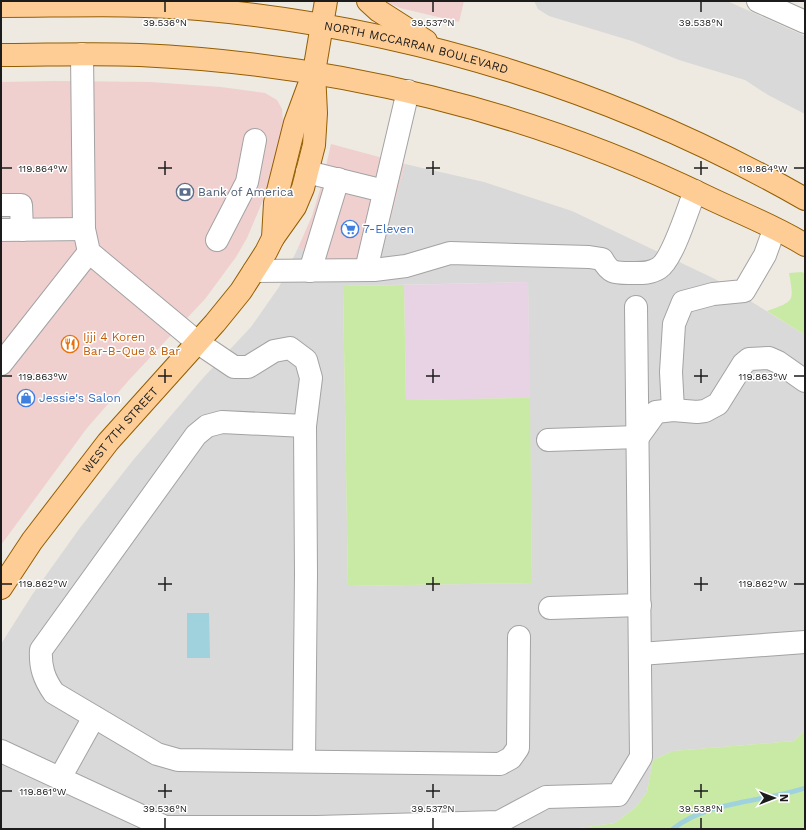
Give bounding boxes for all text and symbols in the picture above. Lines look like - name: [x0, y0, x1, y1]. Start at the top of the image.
- text: 39.536°N: [143, 17, 187, 28]
- text: 39.537°N: [411, 17, 455, 28]
- text: 39.538°N: [679, 17, 723, 28]
- street label: NORTH MCCARRAN BOULEVARD: [323, 19, 510, 77]
- text: 119.864°W: [18, 163, 68, 174]
- text: 119.864°W: [738, 163, 788, 174]
- bank icon: Bank of America: [175, 182, 195, 202]
- place label: Bank of America: [198, 185, 294, 199]
- supermarket icon: 7-Eleven: [340, 219, 360, 239]
- place label: 7-Eleven: [363, 222, 414, 236]
- place label: Ijji 4 Koren Bar-B-Que & Bar: [83, 330, 180, 358]
- restaurant icon: Ijji 4 Koren Bar-B-Que & Bar: [60, 334, 80, 354]
- text: 119.863°W: [19, 371, 68, 382]
- text: 119.863°W: [739, 371, 788, 382]
- street label: WEST 7TH STREET: [80, 384, 161, 476]
- shop icon: Jessie's Salon: [16, 388, 36, 408]
- place label: Jessie's Salon: [39, 391, 121, 405]
- text: 119.862°W: [19, 578, 68, 589]
- text: 119.862°W: [739, 578, 788, 589]
- north arrow: [754, 778, 794, 818]
- text: 119.861°W: [20, 786, 67, 797]
- text: N: [777, 794, 790, 802]
- text: 39.536°N: [143, 803, 187, 814]
- text: 39.537°N: [411, 803, 455, 814]
- text: 39.538°N: [679, 803, 723, 814]

